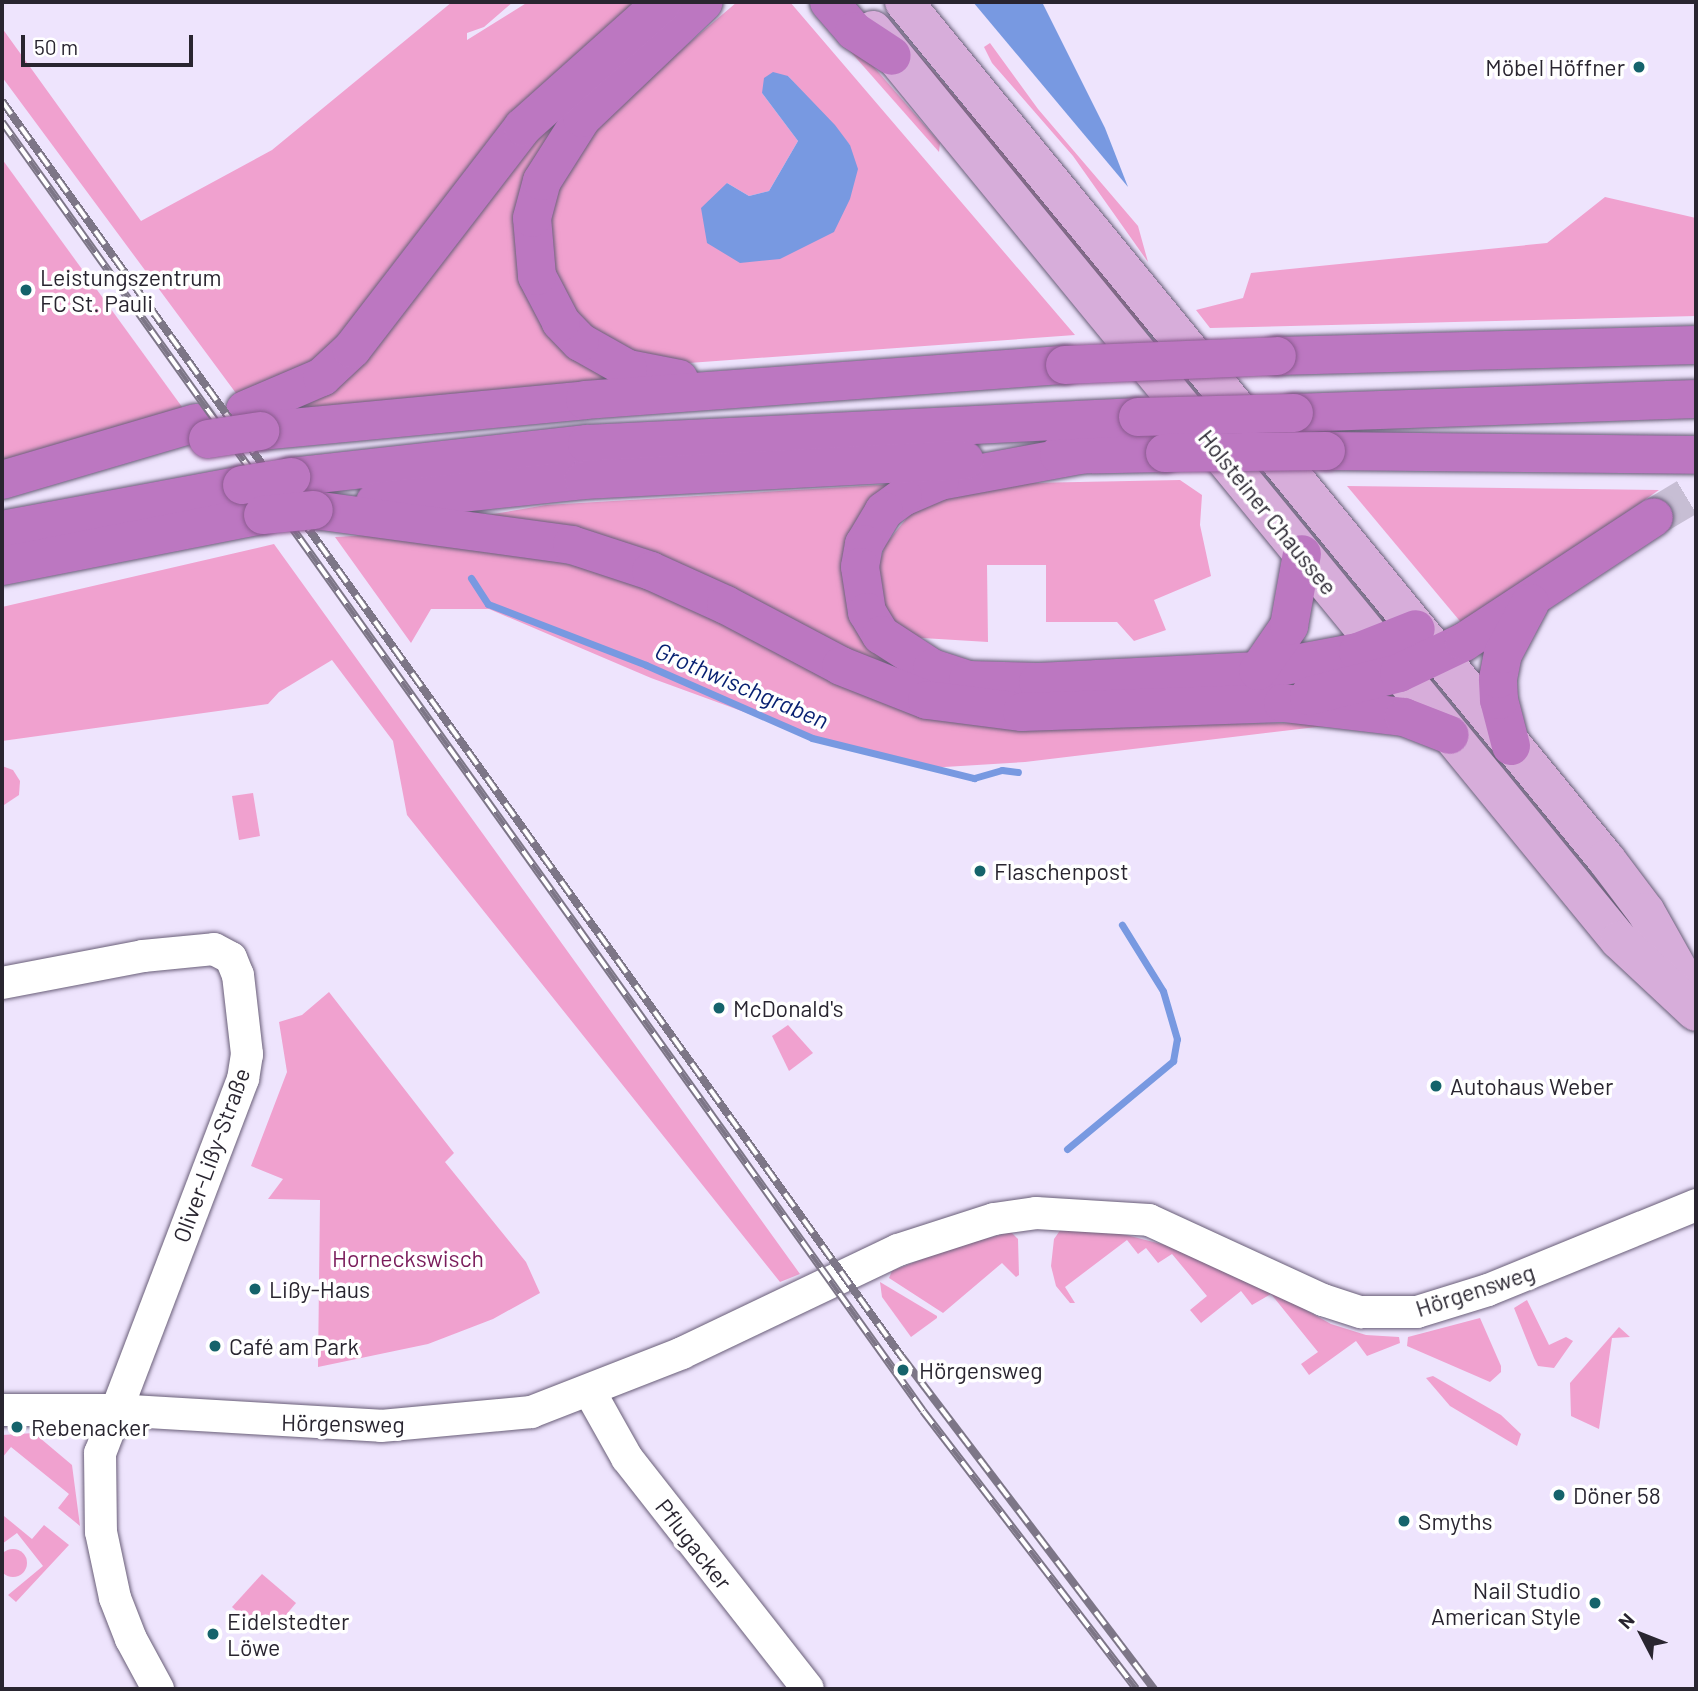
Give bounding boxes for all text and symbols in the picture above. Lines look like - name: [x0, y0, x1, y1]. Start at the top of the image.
- scale bar: [24, 21, 196, 65]
- text: 50 m: [34, 34, 78, 59]
- place label: Möbel Höffner: [1485, 53, 1625, 81]
- marker: Möbel Höffner: [1631, 59, 1647, 75]
- place label: Leistungszentrum FC St. Pauli: [40, 263, 222, 317]
- marker: Leistungszentrum FC St. Pauli: [18, 282, 34, 298]
- street label: Holsteiner Chaussee: [1193, 424, 1343, 600]
- water label: Grothwischgraben: [651, 636, 833, 734]
- place label: Flaschenpost: [994, 857, 1129, 885]
- marker: Flaschenpost: [972, 863, 988, 879]
- place label: McDonald's: [733, 994, 844, 1022]
- marker: McDonald's: [711, 1000, 727, 1016]
- street label: Oliver-Lißy-Straße: [167, 1064, 255, 1246]
- place label: Autohaus Weber: [1450, 1072, 1613, 1100]
- marker: Autohaus Weber: [1428, 1078, 1444, 1094]
- park label: Horneckswisch: [332, 1244, 484, 1272]
- street label: Hörgensweg: [1412, 1258, 1538, 1322]
- place label: Lißy-Haus: [269, 1275, 370, 1303]
- marker: Lißy-Haus: [247, 1281, 263, 1297]
- place label: Café am Park: [229, 1332, 359, 1360]
- marker: Café am Park: [207, 1338, 223, 1354]
- place label: Hörgensweg: [919, 1356, 1043, 1384]
- marker: Hörgensweg: [893, 1360, 913, 1380]
- street label: Hörgensweg: [281, 1408, 405, 1438]
- place label: Rebenacker: [31, 1413, 150, 1441]
- marker: Rebenacker: [9, 1419, 25, 1435]
- place label: Döner 58: [1573, 1481, 1661, 1509]
- marker: Döner 58: [1551, 1487, 1567, 1503]
- street label: Pflugacker: [650, 1493, 738, 1595]
- place label: Smyths: [1418, 1507, 1493, 1535]
- marker: Smyths: [1396, 1513, 1412, 1529]
- place label: Nail Studio American Style: [1431, 1576, 1581, 1630]
- marker: Nail Studio American Style: [1587, 1595, 1603, 1611]
- north arrow: [1607, 1600, 1677, 1670]
- place label: Eidelstedter Löwe: [227, 1607, 349, 1661]
- text: N: [1613, 1608, 1639, 1633]
- marker: Eidelstedter Löwe: [205, 1626, 221, 1642]

